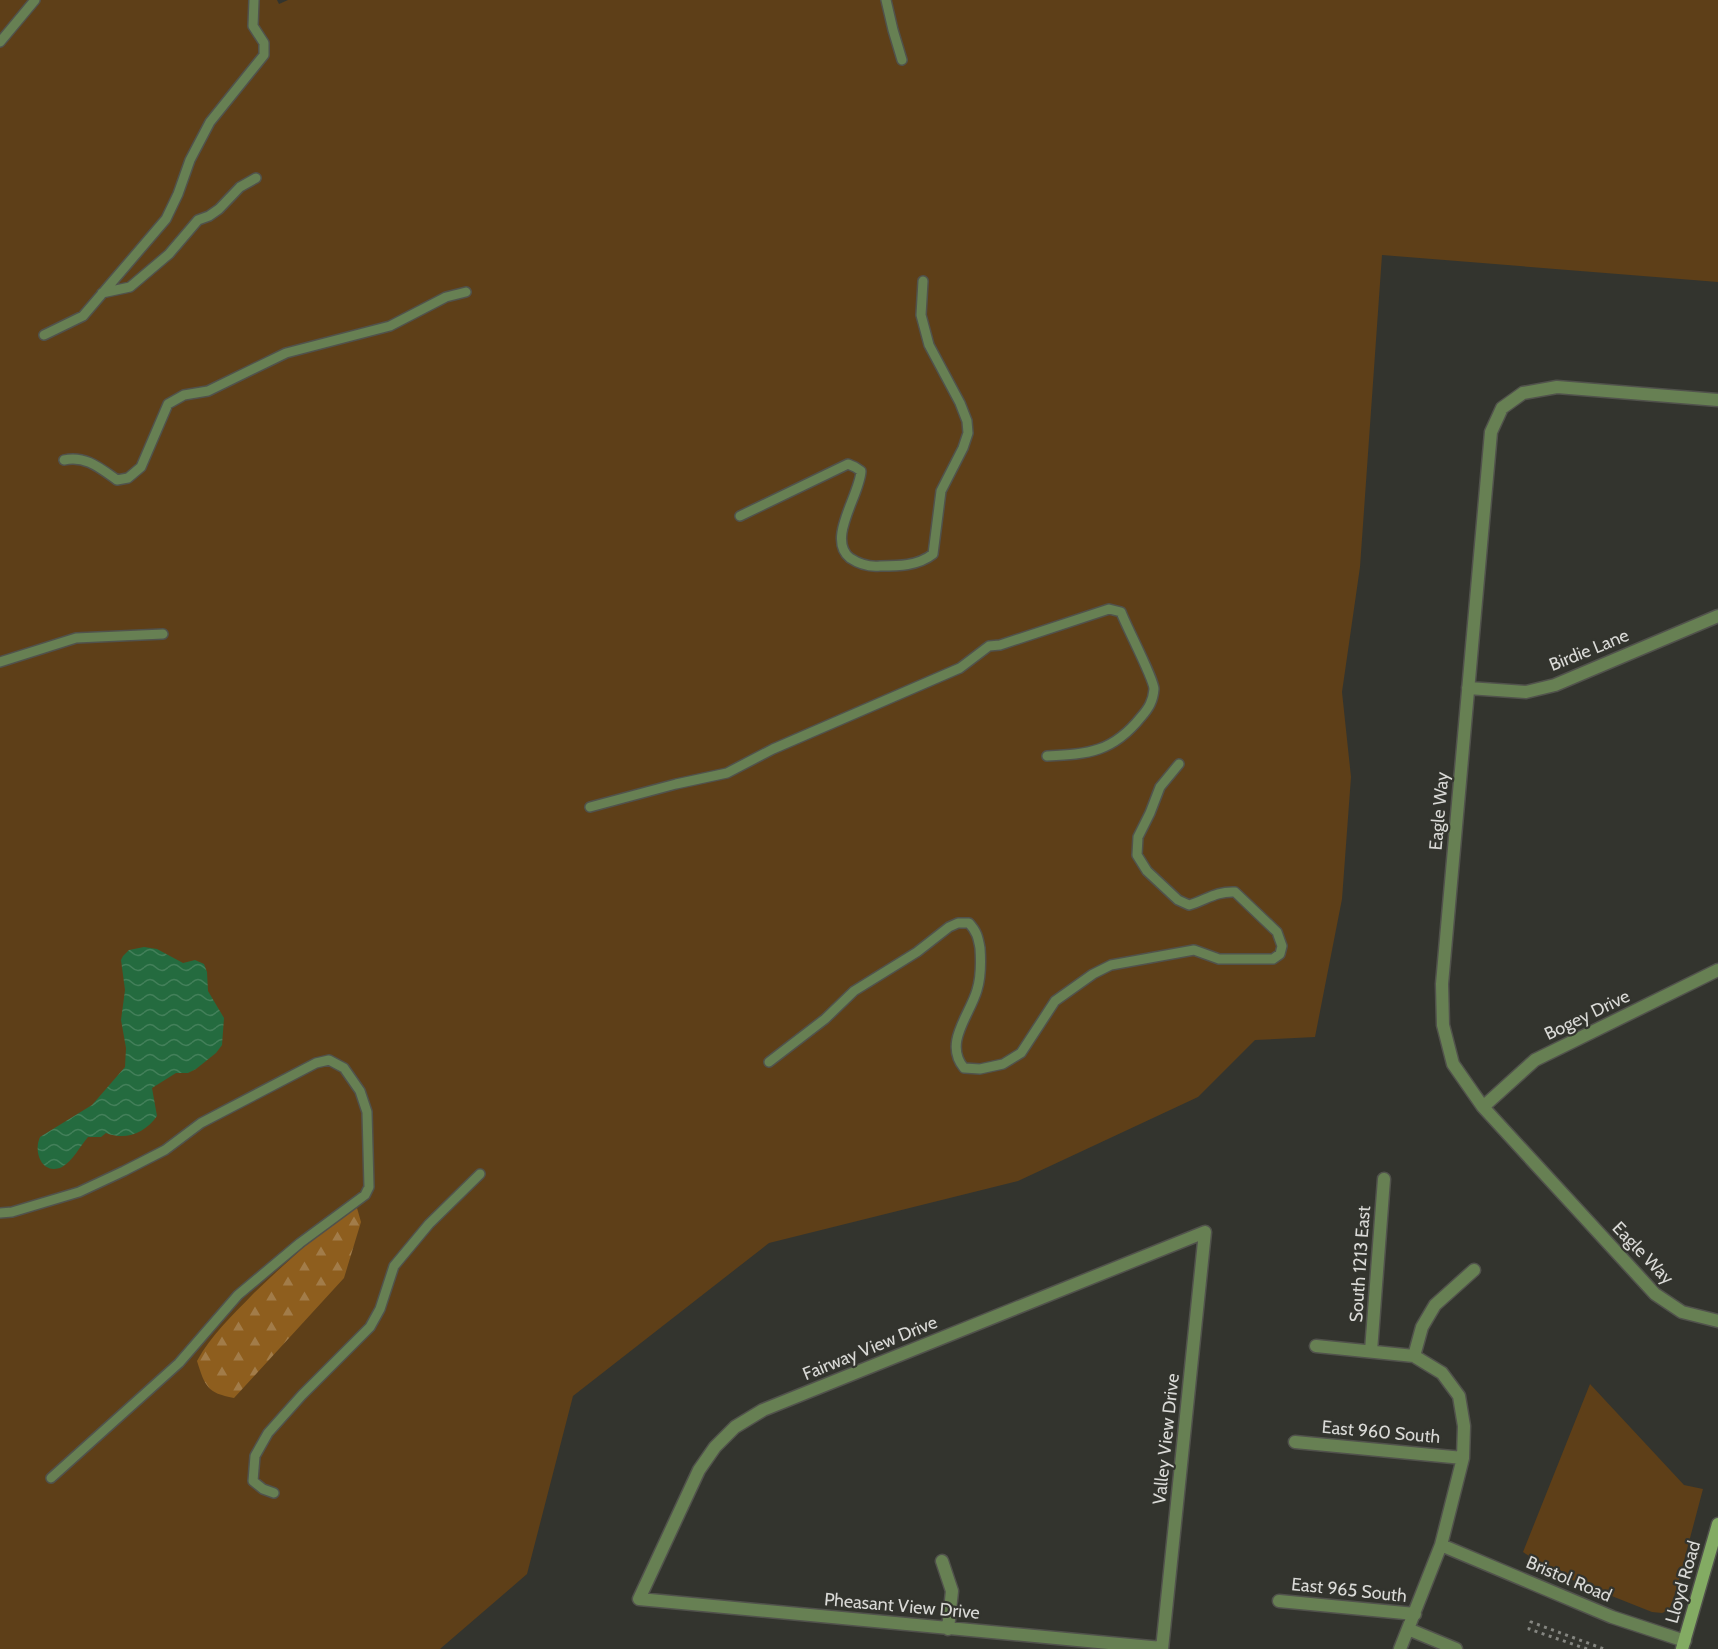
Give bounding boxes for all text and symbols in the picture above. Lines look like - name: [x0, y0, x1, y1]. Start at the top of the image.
- street label: Birdie Lane: [1546, 624, 1632, 676]
- street label: Eagle Way: [1425, 771, 1453, 851]
- street label: Bogey Drive: [1541, 985, 1633, 1045]
- street label: South 1213 East: [1345, 1205, 1375, 1323]
- street label: Eagle Way: [1608, 1217, 1678, 1289]
- street label: Fairway View Drive: [799, 1311, 941, 1385]
- street label: Valley View Drive: [1148, 1372, 1184, 1506]
- street label: East 960 South: [1321, 1416, 1441, 1448]
- street label: Lloyd Road: [1661, 1538, 1705, 1626]
- street label: Bristol Road: [1523, 1551, 1615, 1607]
- street label: East 965 South: [1290, 1573, 1408, 1607]
- street label: Pheasant View Drive: [823, 1588, 981, 1624]

